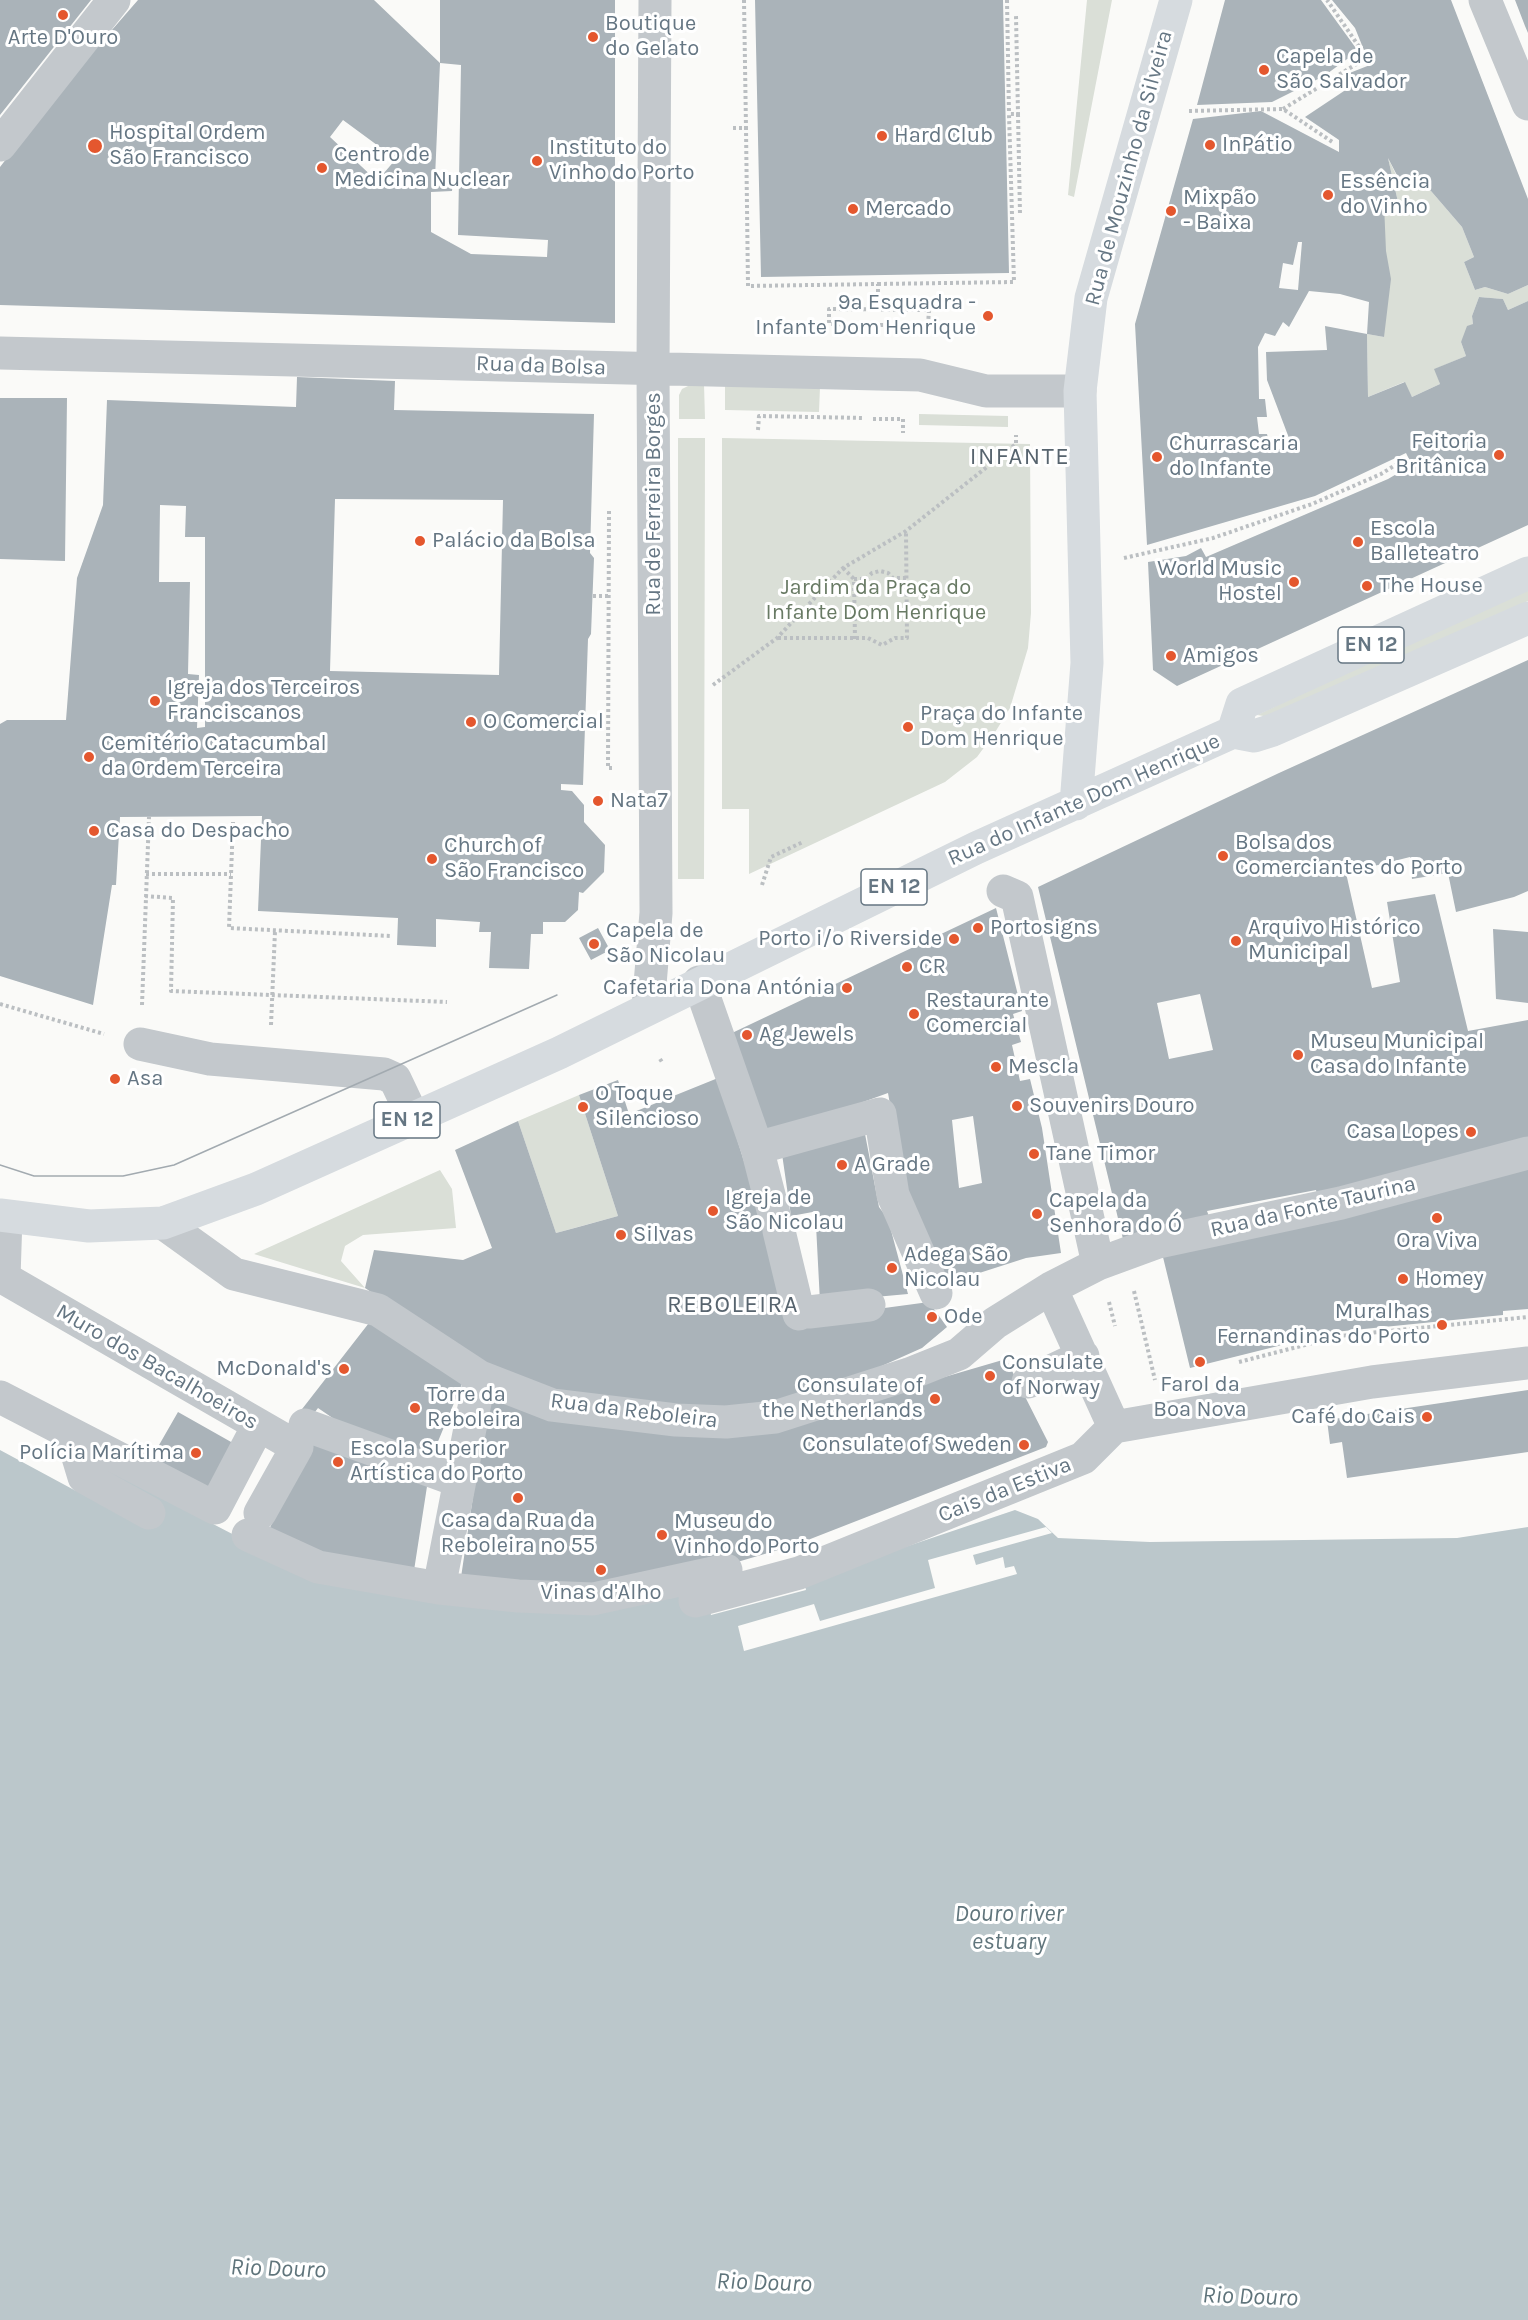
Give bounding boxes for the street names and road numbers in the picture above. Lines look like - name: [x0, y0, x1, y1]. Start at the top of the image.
- street label: Rua de Mouzinho da Silveira: [1080, 28, 1178, 308]
- street label: Rua da Bolsa: [476, 351, 606, 381]
- street label: Rua de Ferreira Borges: [641, 392, 667, 616]
- road number: EN 12: [1338, 627, 1404, 663]
- street label: Rua do Infante Dom Henrique: [944, 728, 1224, 872]
- road number: EN 12: [861, 869, 927, 905]
- road number: EN 12: [374, 1102, 440, 1138]
- street label: Rua da Fonte Taurina: [1208, 1171, 1418, 1243]
- street label: Muro dos Bacalhoeiros: [51, 1298, 263, 1436]
- street label: Rua da Reboleira: [549, 1388, 719, 1434]
- street label: Cais da Estiva: [935, 1451, 1075, 1529]

